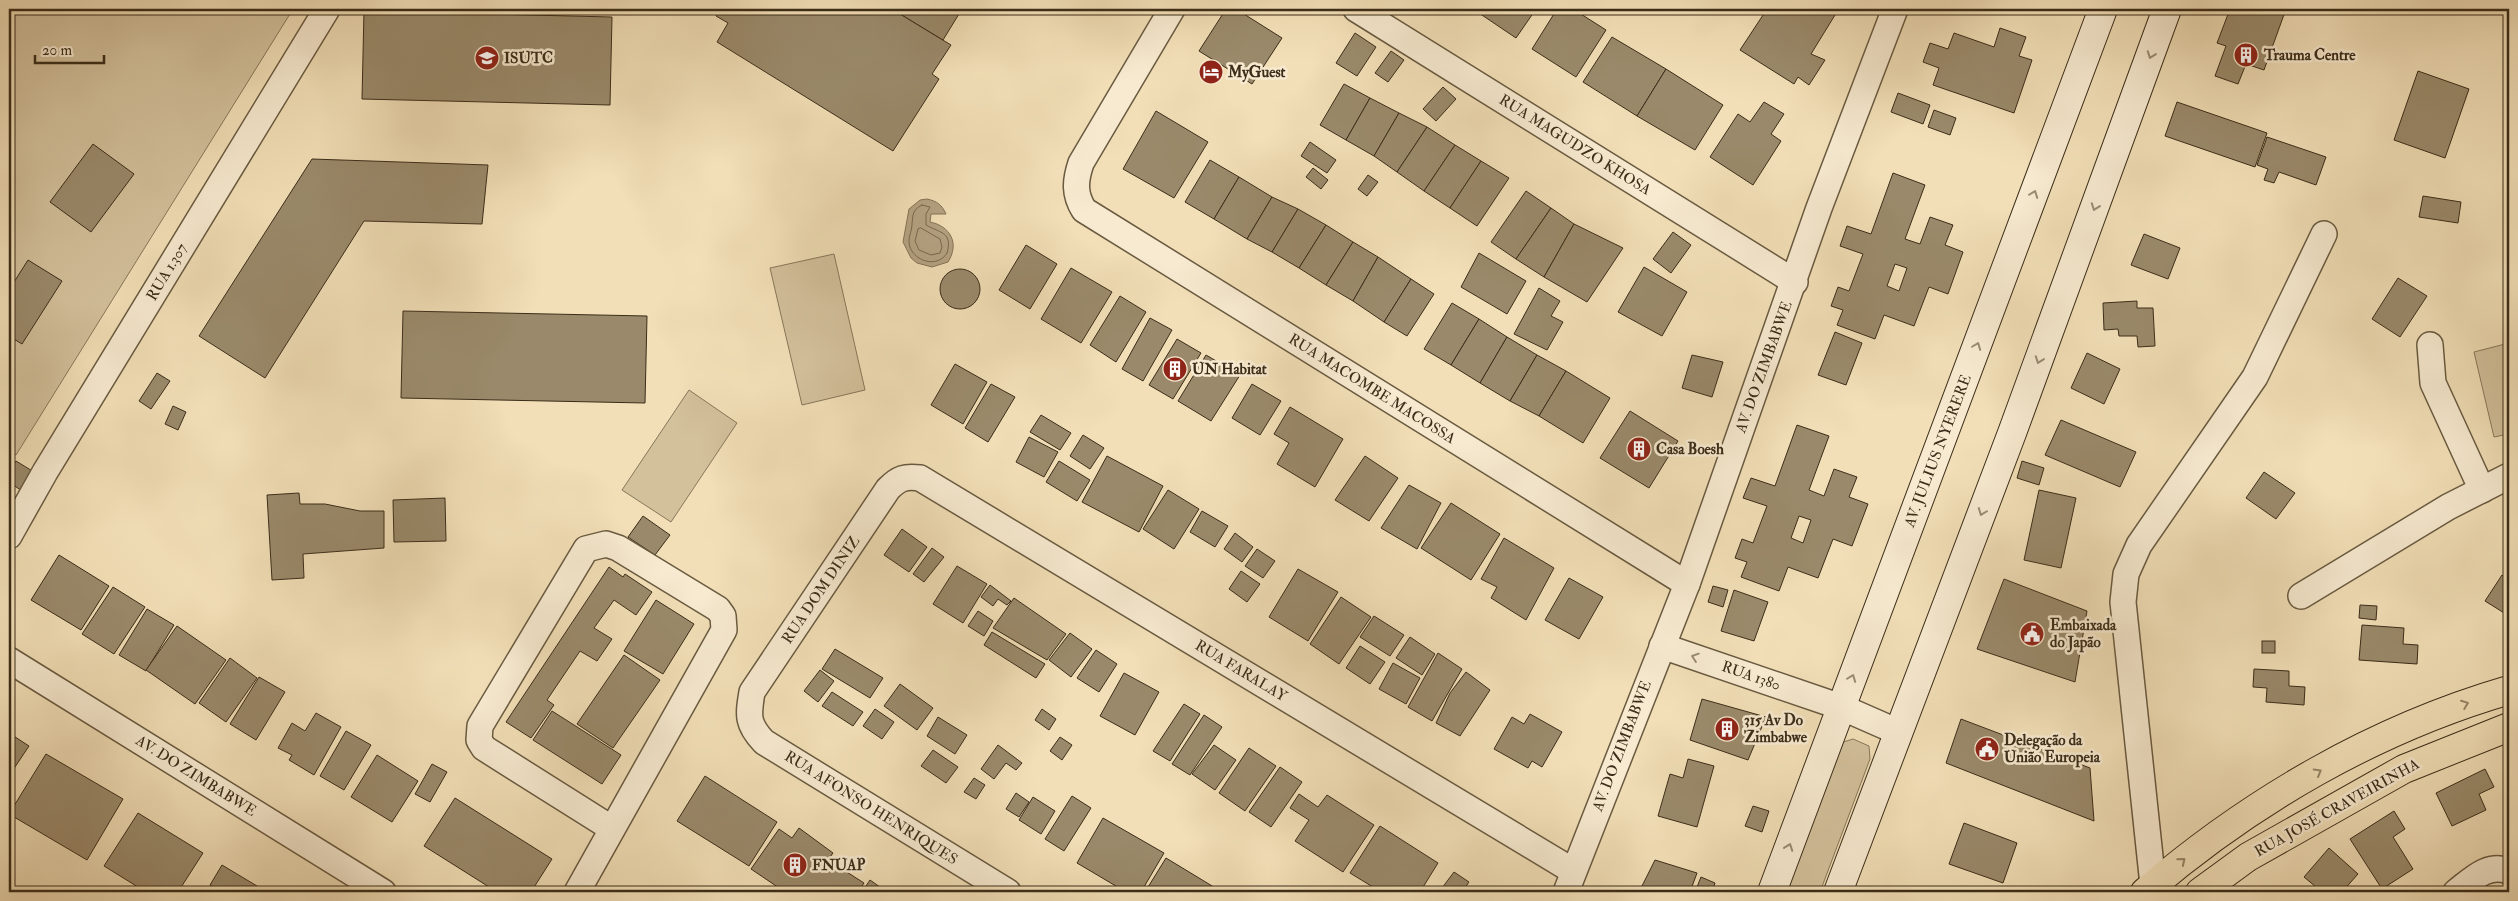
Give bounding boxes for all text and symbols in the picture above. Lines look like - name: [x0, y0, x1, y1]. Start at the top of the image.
- scale bar: [35, 32, 104, 64]
- text: 20 m: [42, 41, 72, 60]
- building icon: Trauma Centre: [2233, 42, 2259, 68]
- school or university icon: ISUTC: [474, 45, 500, 71]
- place label: Trauma Centre: [2263, 46, 2356, 65]
- place label: ISUTC: [504, 49, 553, 68]
- one-way arrow: [2147, 50, 2157, 58]
- hotel icon: MyGuest: [1198, 59, 1224, 85]
- place label: MyGuest: [1227, 63, 1286, 83]
- street label: RUA MAGUDZO KHOSA: [1495, 90, 1655, 200]
- one-way arrow: [2028, 190, 2038, 199]
- one-way arrow: [2091, 202, 2101, 211]
- street label: RUA 1.307: [142, 240, 192, 304]
- street label: AV. DO ZIMBABWE: [1731, 298, 1797, 436]
- street label: RUA MACOMBE MACOSSA: [1285, 330, 1459, 449]
- one-way arrow: [1971, 342, 1981, 351]
- one-way arrow: [2035, 355, 2045, 364]
- building icon: UN Habitat: [1162, 356, 1188, 382]
- place label: UN Habitat: [1192, 360, 1267, 379]
- street label: AV. JULIUS NYERERE: [1900, 372, 1977, 531]
- building icon: Casa Boesh: [1626, 436, 1652, 462]
- place label: Casa Boesh: [1656, 440, 1724, 459]
- one-way arrow: [1978, 507, 1988, 516]
- street label: RUA DOM DINIZ: [778, 532, 864, 648]
- place label: Embaixada do Japão: [2050, 616, 2117, 653]
- public building icon: Embaixada do Japão: [2019, 621, 2045, 647]
- street label: RUA FARALAY: [1191, 636, 1291, 706]
- one-way arrow: [1692, 653, 1700, 663]
- street label: RUA 1380: [1719, 657, 1783, 695]
- one-way arrow: [1846, 674, 1856, 683]
- street label: AV. DO ZIMBABWE: [1588, 678, 1656, 815]
- one-way arrow: [2460, 700, 2469, 710]
- place label: 315 Av Do Zimbabwe: [1744, 711, 1808, 747]
- building icon: 315 Av Do Zimbabwe: [1714, 716, 1740, 742]
- street label: AV. DO ZIMBABWE: [131, 731, 260, 821]
- place label: Delegação da União Europeia: [2004, 731, 2101, 768]
- public building icon: Delegação da União Europeia: [1974, 736, 2000, 762]
- street label: RUA AFONSO HENRIQUES: [781, 747, 961, 869]
- street label: RUA JOSÉ CRAVEIRINHA: [2250, 753, 2424, 862]
- one-way arrow: [2313, 768, 2322, 778]
- one-way arrow: [1783, 843, 1793, 851]
- building icon: FNUAP: [782, 852, 808, 878]
- place label: FNUAP: [812, 856, 866, 875]
- one-way arrow: [2177, 858, 2186, 867]

